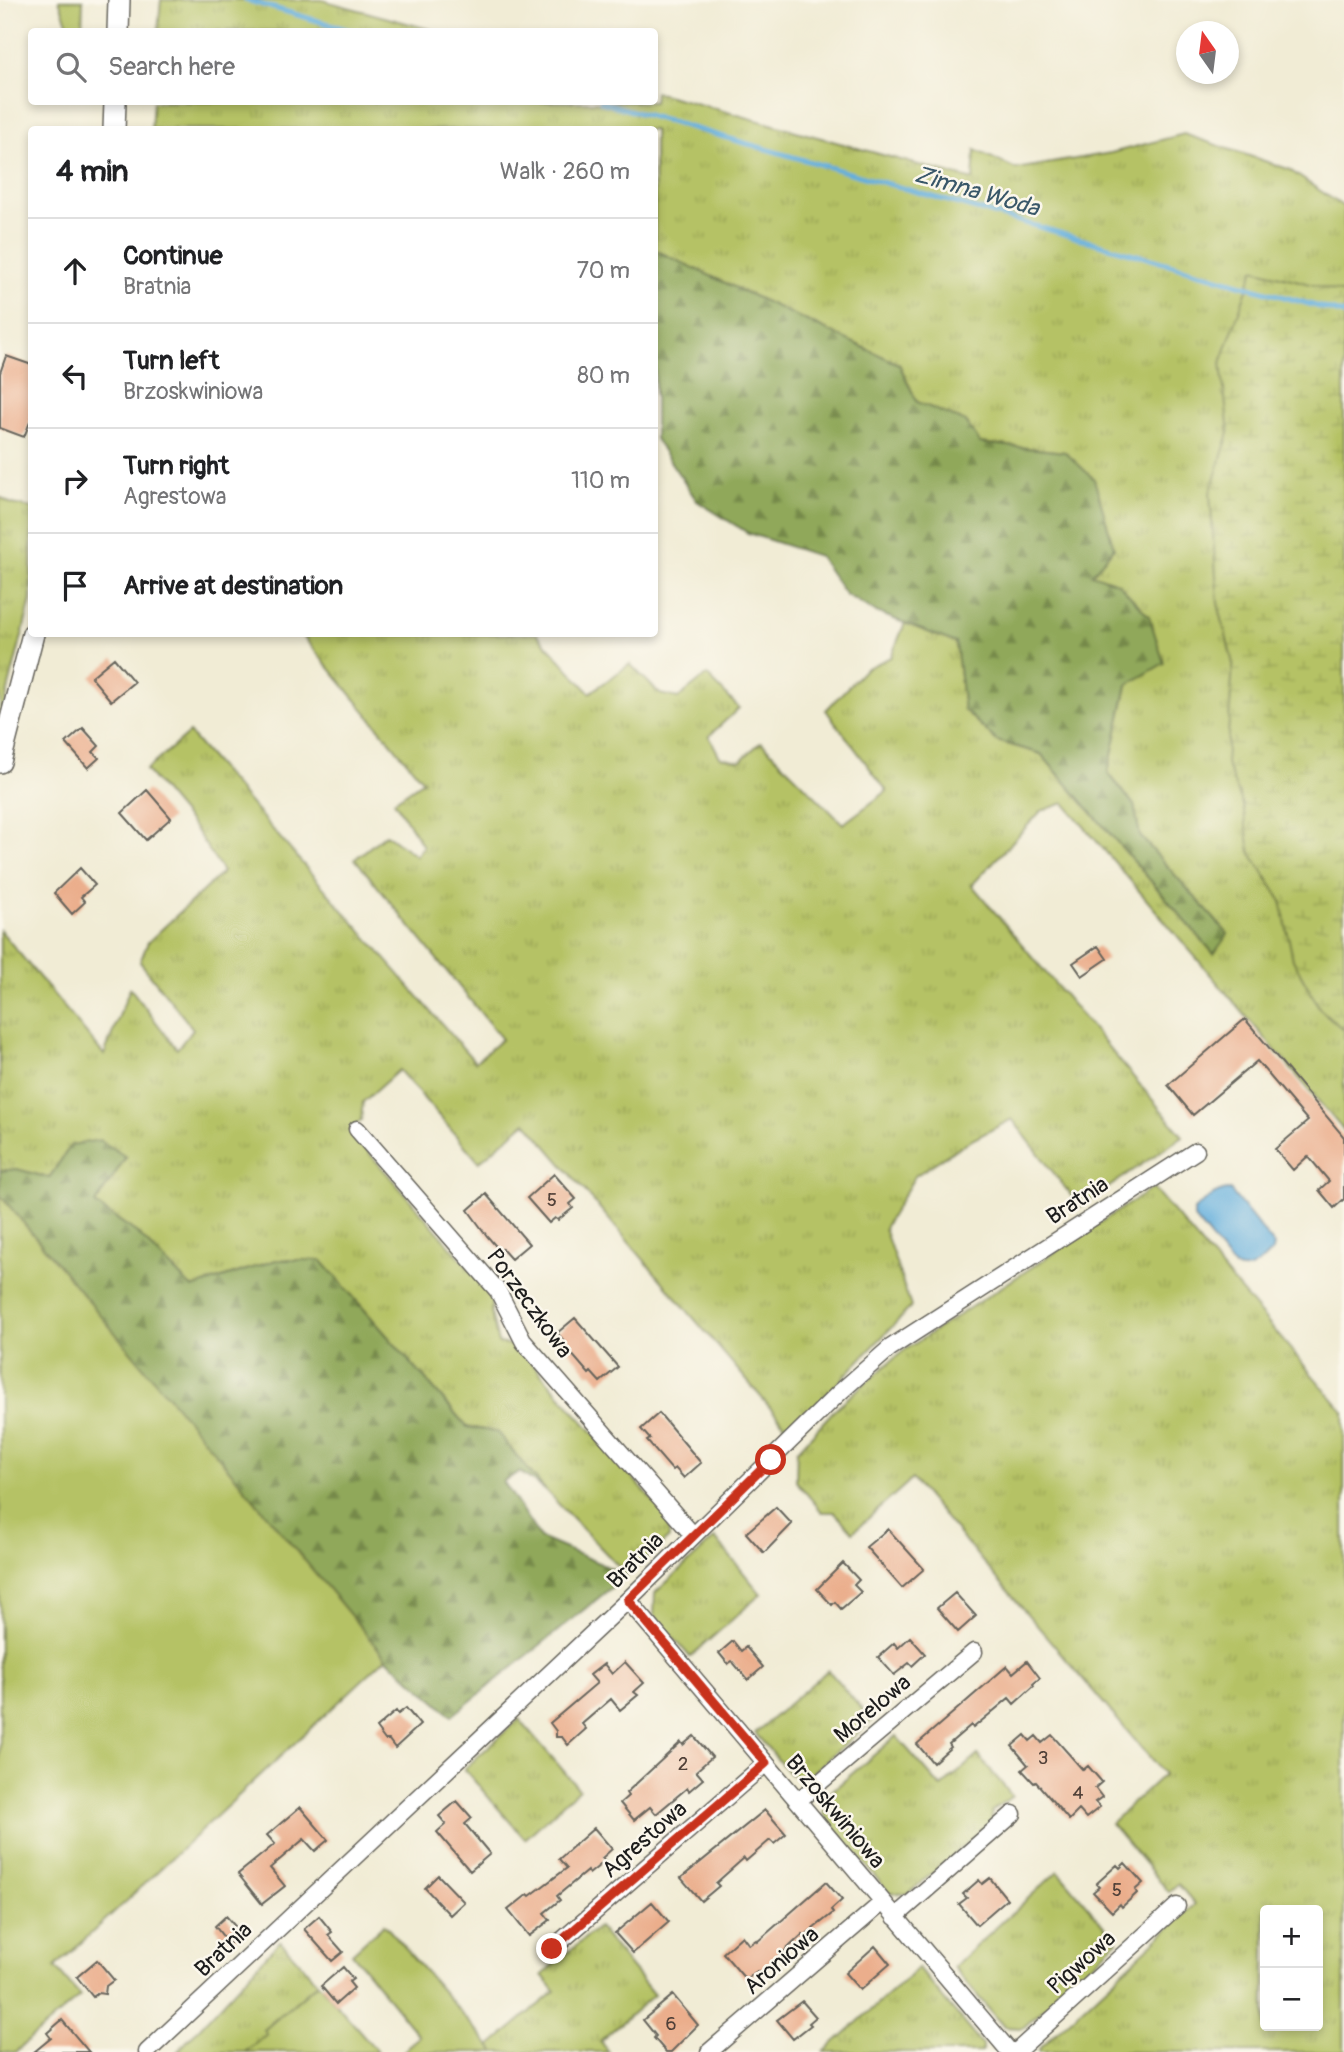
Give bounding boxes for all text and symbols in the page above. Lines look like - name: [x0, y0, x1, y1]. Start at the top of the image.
- north arrow: [1176, 21, 1239, 84]
- search box: [28, 28, 658, 105]
- icon: search: [52, 48, 90, 86]
- text: Search here: [108, 51, 235, 83]
- text: 4 min: [56, 153, 129, 190]
- text: Walk · 260 m: [500, 157, 630, 186]
- water label: Zimna Woda: [912, 160, 1044, 224]
- text: Continue: [123, 240, 223, 272]
- icon: ahead: [56, 252, 94, 290]
- text: 70 m: [577, 256, 630, 285]
- text: Bratnia: [123, 272, 191, 301]
- text: Turn left: [123, 345, 219, 377]
- icon: left: [56, 357, 94, 395]
- text: 80 m: [577, 361, 630, 390]
- text: Brzoskwiniowa: [123, 377, 263, 406]
- text: Turn right: [123, 450, 229, 482]
- icon: right: [56, 462, 94, 500]
- text: 110 m: [571, 466, 630, 495]
- text: Agrestowa: [123, 482, 226, 511]
- icon: arrive: [56, 567, 94, 605]
- text: Arrive at destination: [123, 570, 343, 602]
- street label: Bratnia: [1041, 1170, 1114, 1231]
- house number: 5: [547, 1188, 557, 1212]
- street label: Porzeczkowa: [480, 1243, 579, 1364]
- route start: [755, 1444, 786, 1475]
- street label: Bratnia: [601, 1526, 670, 1595]
- street label: Morelowa: [828, 1668, 917, 1749]
- house number: 3: [1038, 1746, 1048, 1770]
- street label: Brzoskwiniowa: [779, 1748, 892, 1874]
- house number: 2: [678, 1752, 688, 1776]
- house number: 4: [1072, 1781, 1084, 1805]
- street label: Agrestowa: [596, 1794, 693, 1884]
- house number: 5: [1112, 1878, 1122, 1902]
- map controls: [1260, 1905, 1323, 2031]
- button: +: [1260, 1905, 1323, 1968]
- street label: Bratnia: [188, 1915, 258, 1983]
- street label: Aroniowa: [738, 1920, 825, 2001]
- street label: Pigwowa: [1041, 1924, 1122, 2001]
- route end: [536, 1933, 567, 1964]
- button: −: [1260, 1968, 1323, 2031]
- house number: 6: [665, 2012, 677, 2036]

